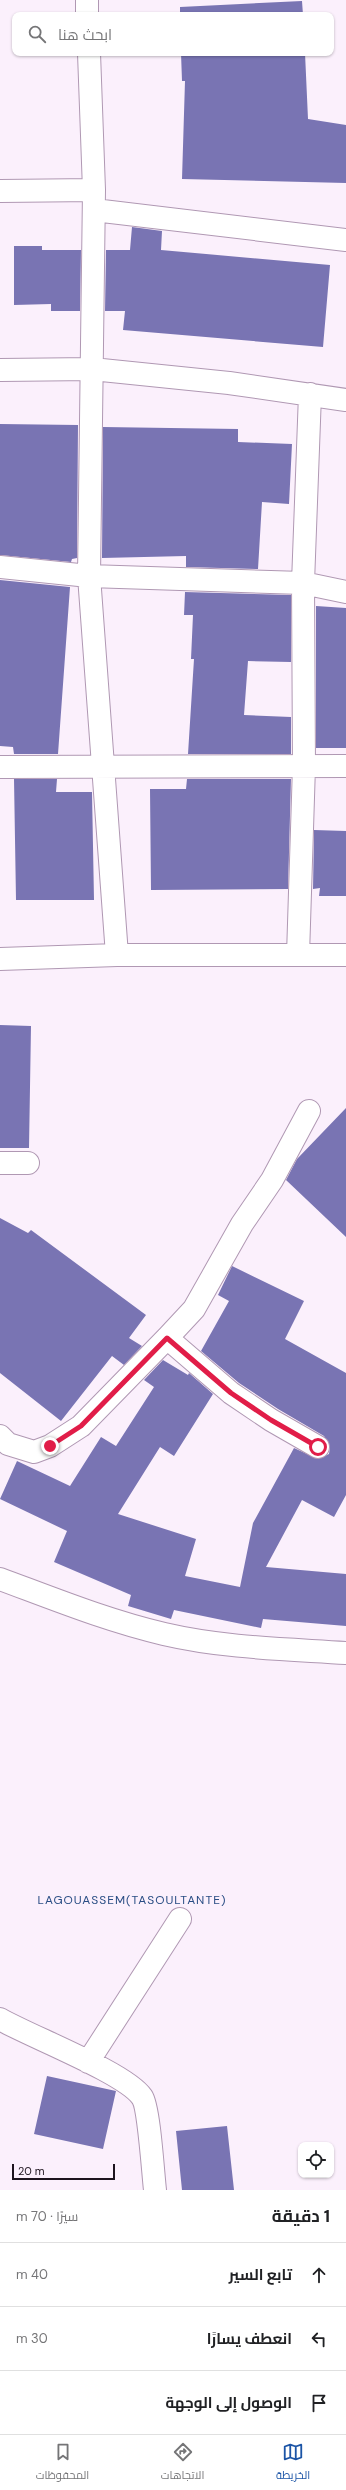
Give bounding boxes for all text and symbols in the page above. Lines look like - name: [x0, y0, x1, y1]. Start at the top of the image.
- search box: [12, 12, 334, 56]
- icon: search: [26, 23, 48, 45]
- text: ابحث هنا: [58, 25, 112, 45]
- route end: [41, 1437, 59, 1455]
- route start: [309, 1438, 327, 1456]
- district label: LAGOUASSEM(TASOULTANTE): [38, 1892, 226, 1908]
- map controls: [298, 2142, 334, 2178]
- button: locate: [298, 2142, 334, 2178]
- scale bar: [12, 2162, 115, 2181]
- text: 20 m: [18, 2164, 44, 2178]
- text: 1 دقيقة: [272, 2205, 330, 2227]
- text: سيرًا · 70 m: [16, 2208, 78, 2225]
- icon: ahead: [308, 2264, 330, 2286]
- text: تابع السير: [229, 2265, 292, 2285]
- text: 40 m: [16, 2266, 48, 2283]
- icon: left: [308, 2328, 330, 2350]
- text: انعطف يسارًا: [207, 2329, 292, 2349]
- text: 30 m: [16, 2330, 48, 2347]
- icon: arrive: [308, 2392, 330, 2414]
- text: الوصول إلى الوجهة: [165, 2393, 292, 2413]
- tab: المحفوظات: [36, 2441, 89, 2485]
- tab: الاتجاهات: [161, 2441, 204, 2485]
- tab: الخريطة: [276, 2441, 310, 2485]

